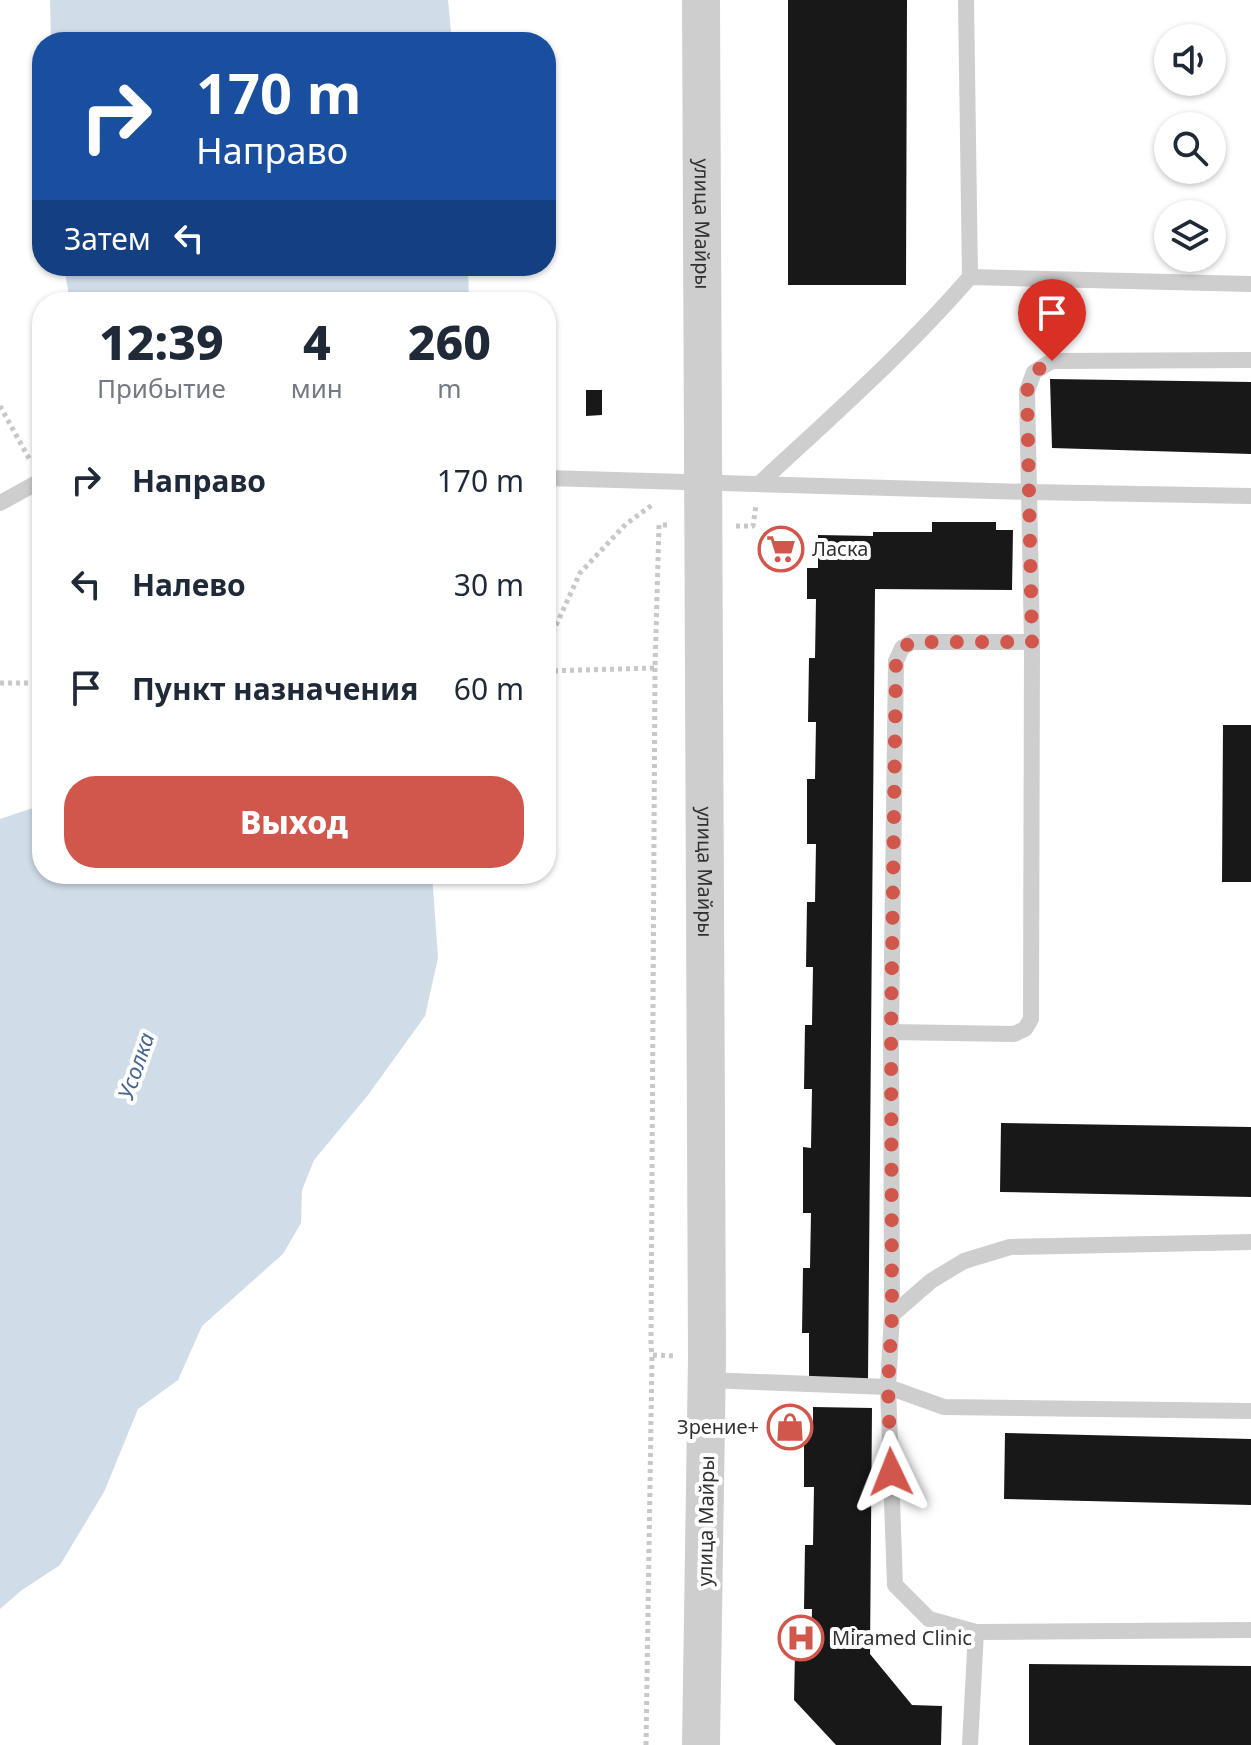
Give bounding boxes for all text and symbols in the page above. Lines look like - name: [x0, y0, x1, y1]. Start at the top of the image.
- map controls: [1154, 24, 1226, 272]
- button: sound: [1154, 24, 1226, 96]
- text: 170 m: [196, 54, 361, 130]
- icon: right: [64, 64, 168, 168]
- button: search: [1154, 112, 1226, 184]
- text: Направо: [196, 126, 348, 175]
- street label: улица Майры: [689, 158, 716, 290]
- button: layers: [1154, 200, 1226, 272]
- icon: left: [167, 216, 211, 260]
- text: Затем: [64, 218, 151, 259]
- pin: [1018, 279, 1086, 361]
- icon: arrive: [1030, 291, 1074, 335]
- text: 12:39: [99, 309, 224, 374]
- text: 4: [303, 309, 331, 374]
- text: 260: [408, 309, 491, 374]
- text: Прибытие: [97, 370, 226, 406]
- text: мин: [291, 370, 343, 406]
- text: m: [437, 370, 462, 406]
- icon: right: [64, 458, 108, 502]
- text: Направо: [132, 460, 266, 501]
- text: 170 m: [437, 460, 524, 501]
- supermarket icon: Ласка: [757, 525, 805, 573]
- place label: Ласка: [812, 535, 868, 562]
- icon: left: [64, 562, 108, 606]
- text: Налево: [132, 564, 246, 605]
- text: 30 m: [454, 564, 524, 605]
- icon: arrive: [64, 666, 108, 710]
- text: Пункт назначения: [132, 668, 418, 709]
- text: 60 m: [454, 668, 524, 709]
- button: Выход: [64, 776, 524, 868]
- street label: улица Майры: [692, 806, 719, 938]
- water label: Усолка: [110, 1028, 161, 1103]
- shop icon: Зрение+: [766, 1403, 814, 1451]
- place label: Зрение+: [677, 1413, 759, 1440]
- position arrow: [849, 1430, 933, 1514]
- street label: улица Майры: [691, 1455, 720, 1587]
- hospital icon: Miramed Clinic: [777, 1614, 825, 1662]
- place label: Miramed Clinic: [832, 1624, 972, 1651]

